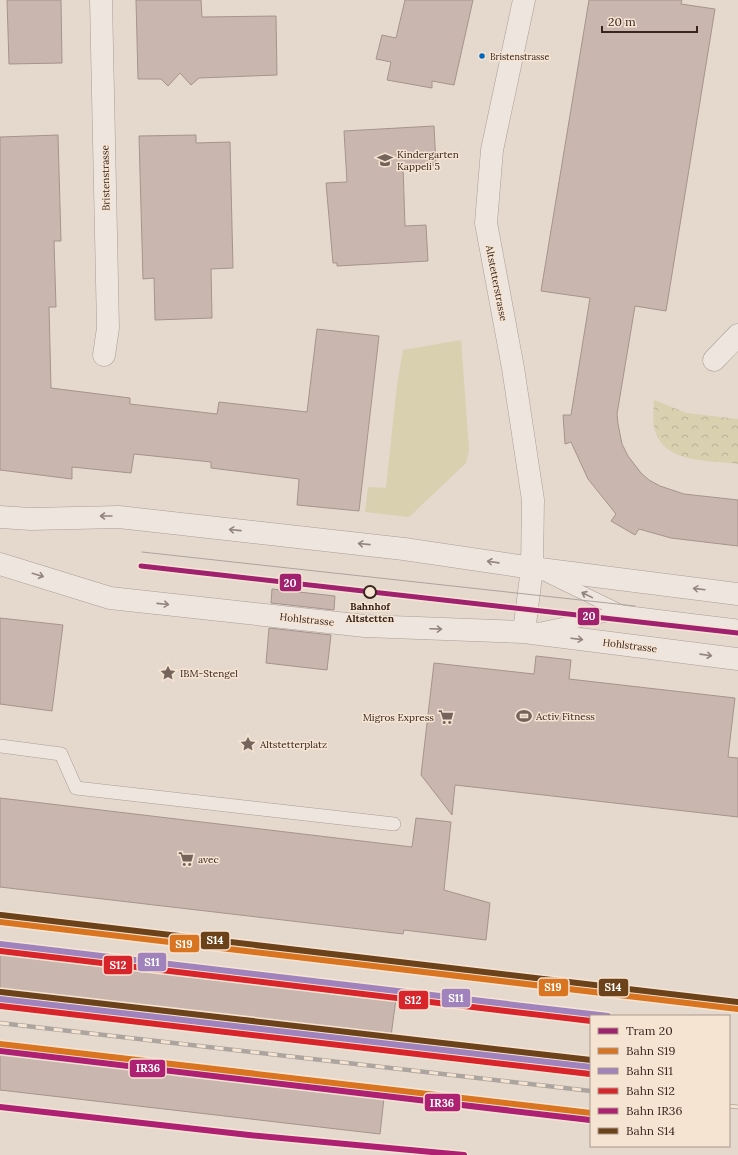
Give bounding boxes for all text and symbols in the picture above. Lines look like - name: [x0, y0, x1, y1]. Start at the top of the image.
- scale bar: [602, 8, 697, 34]
- text: 20 m: [608, 14, 636, 29]
- marker: Bristenstrasse: [477, 51, 487, 61]
- place label: Bristenstrasse: [490, 51, 549, 62]
- street label: Bristenstrasse: [98, 144, 113, 211]
- place label: Kindergarten Kappeli 5: [397, 148, 459, 173]
- school or university icon: Kindergarten Kappeli 5: [376, 151, 394, 169]
- street label: Altstetterstrasse: [483, 243, 510, 323]
- one-way arrow: [100, 512, 113, 520]
- one-way arrow: [229, 526, 242, 534]
- one-way arrow: [358, 541, 371, 548]
- one-way arrow: [487, 558, 500, 566]
- one-way arrow: [31, 572, 44, 579]
- line badge: 20: [279, 573, 302, 592]
- text: 20: [284, 576, 296, 590]
- marker: Bahnhof Altstetten: [363, 585, 377, 599]
- one-way arrow: [693, 585, 706, 593]
- one-way arrow: [581, 591, 593, 598]
- one-way arrow: [157, 600, 170, 607]
- place label: Bahnhof Altstetten: [346, 600, 395, 625]
- line badge: 20: [577, 607, 600, 626]
- text: 20: [583, 609, 595, 623]
- street label: Hohlstrasse: [279, 610, 335, 629]
- one-way arrow: [429, 625, 442, 633]
- one-way arrow: [570, 635, 583, 642]
- street label: Hohlstrasse: [602, 636, 658, 655]
- one-way arrow: [699, 651, 712, 659]
- place icon: IBM-Stengel: [159, 664, 177, 682]
- place label: IBM-Stengel: [180, 667, 238, 680]
- sports icon: Activ Fitness: [515, 707, 533, 725]
- supermarket icon: Migros Express: [437, 708, 455, 726]
- place label: Activ Fitness: [535, 710, 595, 723]
- place label: Migros Express: [363, 711, 434, 724]
- place icon: Altstetterplatz: [239, 735, 257, 753]
- place label: Altstetterplatz: [259, 738, 327, 751]
- supermarket icon: avec: [177, 850, 195, 868]
- place label: avec: [198, 853, 219, 866]
- line badge: S14: [200, 931, 230, 950]
- text: S14: [206, 933, 224, 947]
- line badge: S19: [169, 934, 200, 953]
- text: S19: [175, 937, 193, 951]
- line badge: S11: [137, 952, 167, 972]
- line badge: S12: [103, 955, 133, 975]
- text: S11: [144, 955, 160, 969]
- text: S12: [110, 958, 127, 972]
- line badge: S19: [538, 978, 569, 997]
- line badge: S14: [598, 978, 629, 997]
- text: S19: [544, 980, 562, 994]
- text: S14: [604, 980, 622, 994]
- line badge: S11: [441, 988, 471, 1008]
- line badge: S12: [398, 990, 429, 1010]
- text: S11: [448, 991, 464, 1005]
- text: S12: [405, 993, 422, 1007]
- legend: [590, 1015, 730, 1147]
- text: Tram 20: [626, 1023, 673, 1038]
- text: Bahn S19: [626, 1043, 675, 1058]
- line badge: IR36: [129, 1059, 166, 1078]
- text: IR36: [136, 1061, 160, 1075]
- text: Bahn S11: [626, 1063, 673, 1078]
- text: Bahn S12: [626, 1083, 675, 1098]
- line badge: IR36: [424, 1093, 461, 1112]
- text: IR36: [430, 1096, 454, 1110]
- text: Bahn IR36: [626, 1103, 683, 1118]
- text: Bahn S14: [626, 1123, 675, 1138]

